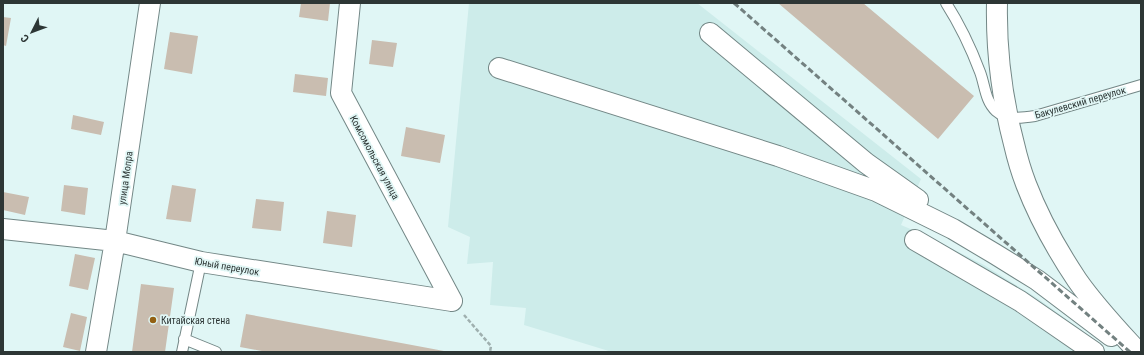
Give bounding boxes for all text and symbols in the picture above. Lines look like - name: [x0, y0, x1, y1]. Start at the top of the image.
- north arrow: [12, 12, 52, 52]
- text: С: [18, 32, 32, 45]
- street label: Бакулевский переулок: [1033, 84, 1127, 121]
- street label: Комсомольская улица: [348, 113, 401, 201]
- street label: улица Мопра: [116, 150, 135, 206]
- street label: Юный переулок: [194, 255, 260, 278]
- marker: Китайская стена: [148, 315, 158, 325]
- place label: Китайская стена: [161, 315, 230, 326]

